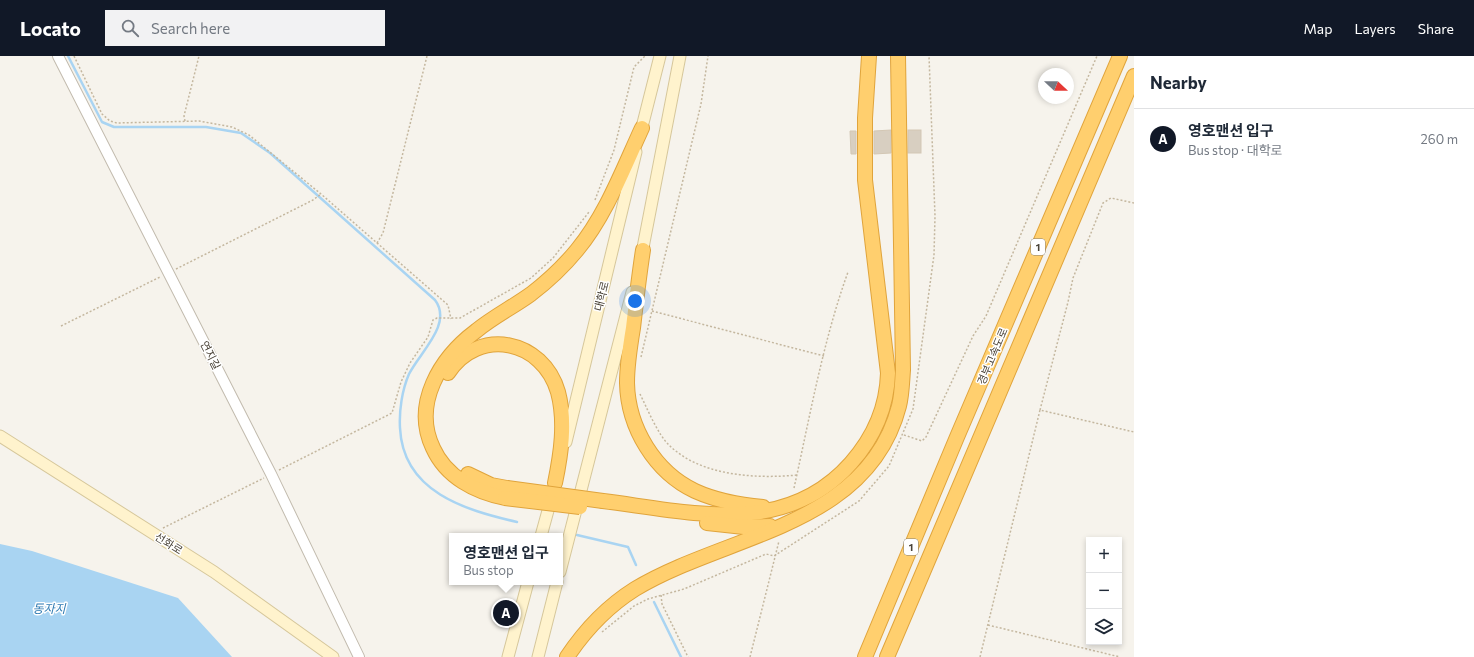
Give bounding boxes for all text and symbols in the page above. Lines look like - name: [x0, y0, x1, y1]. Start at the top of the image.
- search box: [105, 10, 385, 46]
- text: Locato: [20, 17, 81, 40]
- icon: search: [119, 17, 141, 39]
- text: Search here: [151, 19, 230, 37]
- text: Map: [1304, 20, 1332, 37]
- text: Layers: [1354, 20, 1396, 37]
- text: Share: [1418, 20, 1454, 37]
- north arrow: [1038, 68, 1074, 104]
- text: Nearby: [1150, 72, 1207, 93]
- text: 영호맨션 입구: [1188, 121, 1274, 139]
- text: A: [1158, 131, 1168, 147]
- text: 260 m: [1421, 131, 1458, 147]
- text: Bus stop · 대학로: [1188, 142, 1283, 158]
- road number: 1: [1031, 239, 1045, 255]
- street label: 대학로: [591, 280, 611, 312]
- your location: [625, 291, 645, 311]
- street label: 경부고속도로: [974, 326, 1010, 386]
- street label: 연지길: [198, 339, 224, 371]
- street label: 선화로: [153, 529, 185, 557]
- popup: [449, 533, 563, 585]
- map controls: [1086, 537, 1122, 645]
- button: +: [1086, 537, 1122, 573]
- road number: 1: [904, 539, 918, 555]
- text: 영호맨션 입구: [463, 543, 549, 561]
- text: Bus stop: [463, 562, 514, 578]
- button: −: [1086, 573, 1122, 609]
- pin: A: [493, 598, 519, 628]
- water label: 동자지: [32, 601, 67, 615]
- button: layers: [1086, 609, 1122, 645]

